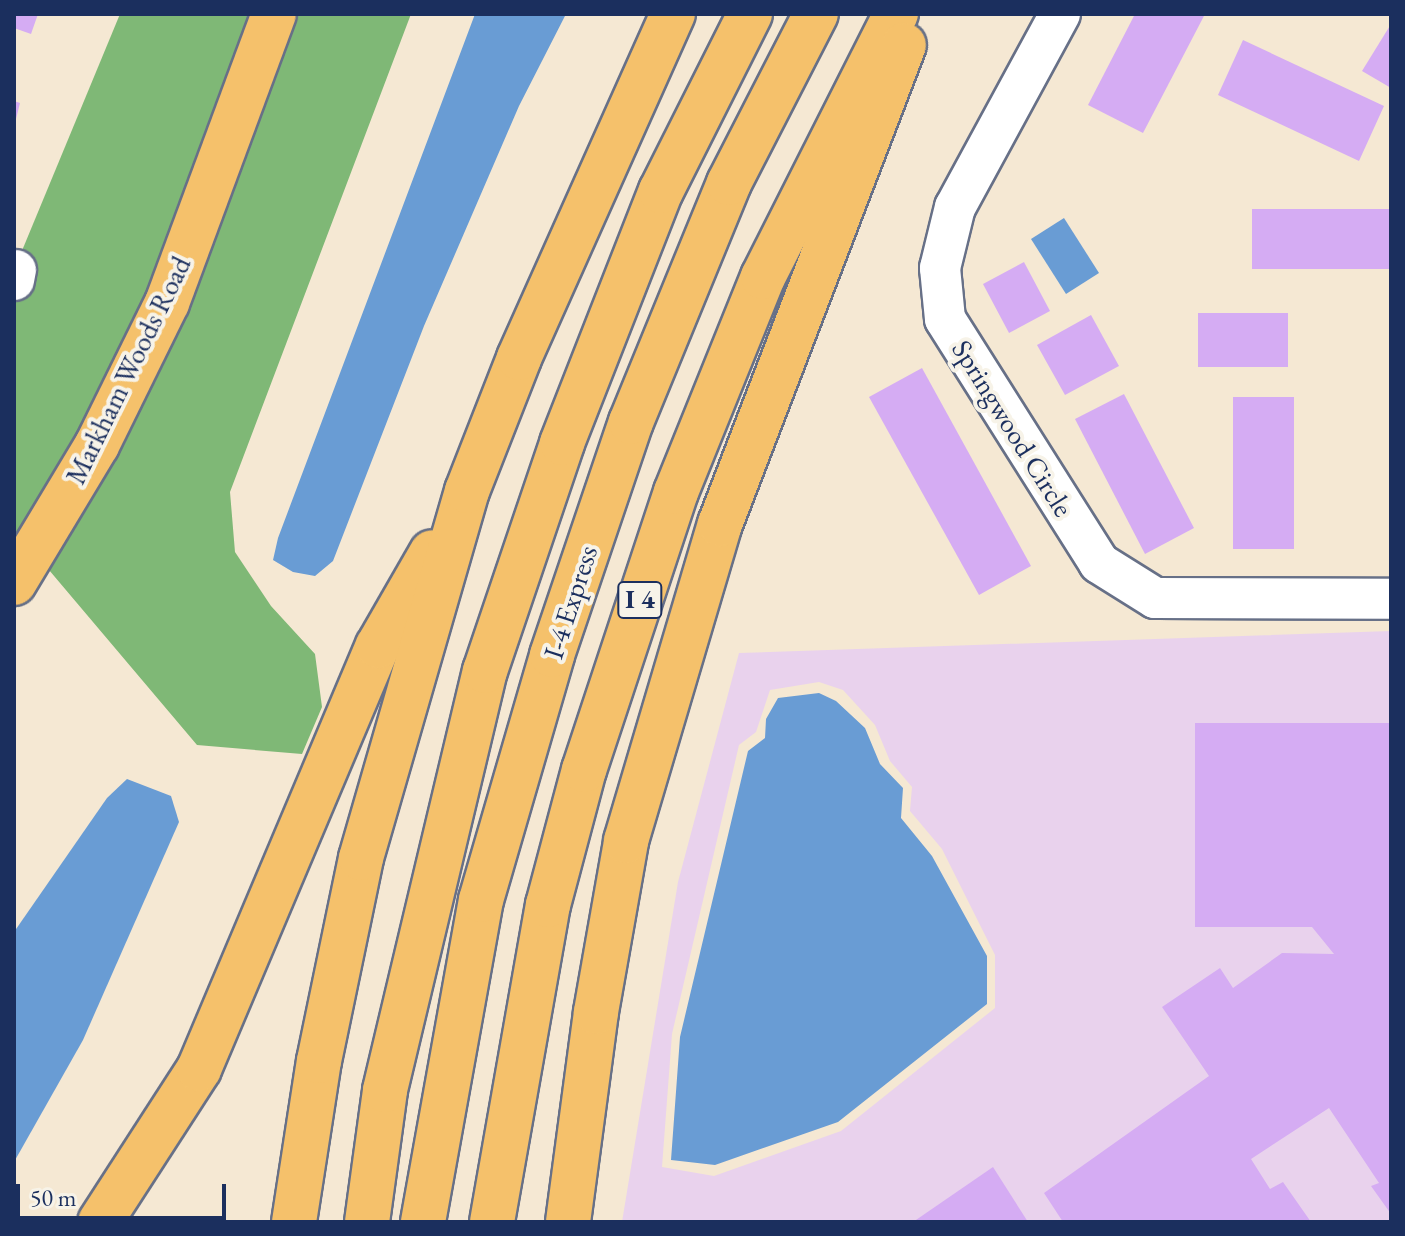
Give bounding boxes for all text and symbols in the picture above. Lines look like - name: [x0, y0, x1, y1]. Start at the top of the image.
- street label: Markham Woods Road: [58, 251, 198, 489]
- street label: Springwood Circle: [945, 334, 1081, 522]
- street label: I-4 Express: [536, 541, 604, 663]
- road number: I 4: [616, 578, 664, 622]
- scale bar: [20, 1168, 230, 1218]
- text: 50 m: [30, 1182, 77, 1213]

